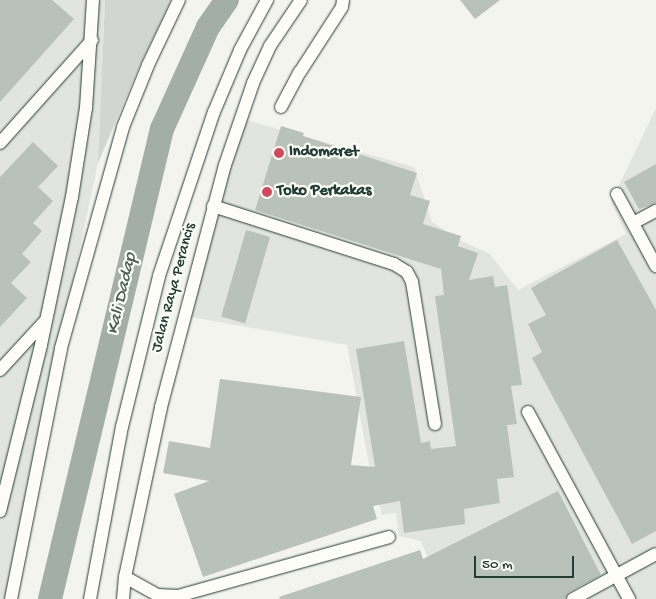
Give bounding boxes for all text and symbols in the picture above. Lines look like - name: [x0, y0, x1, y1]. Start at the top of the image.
- place label: Indomaret: [289, 143, 359, 163]
- marker: Indomaret: [273, 147, 285, 159]
- place label: Toko Perkakas: [277, 182, 371, 202]
- marker: Toko Perkakas: [261, 186, 273, 198]
- street label: Jalan Raya Perancis: [149, 221, 201, 355]
- water label: Kali Dadap: [103, 251, 143, 337]
- scale bar: [476, 546, 576, 578]
- text: 50 m: [482, 556, 513, 574]

